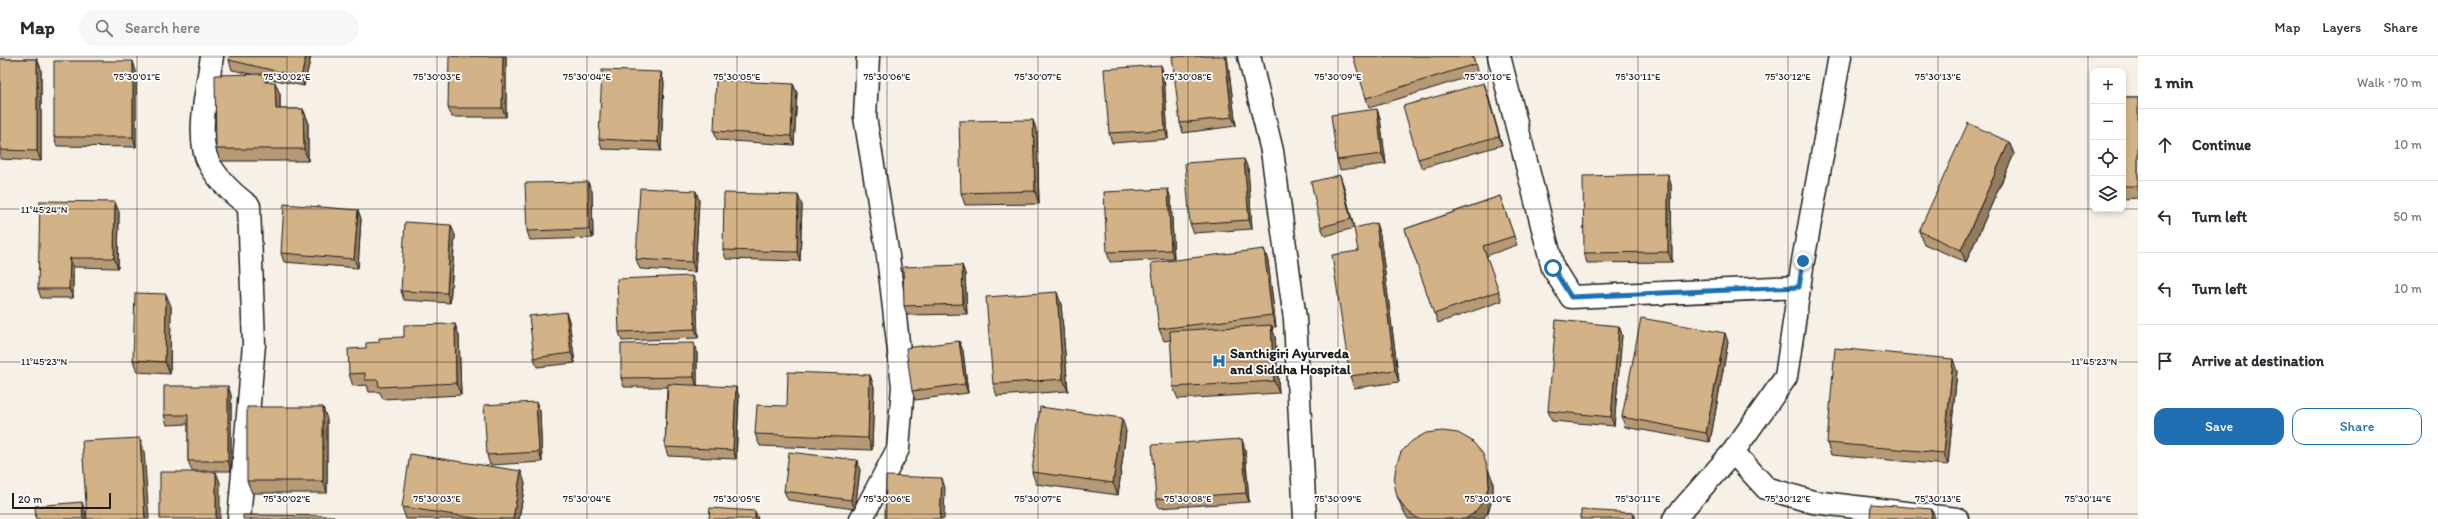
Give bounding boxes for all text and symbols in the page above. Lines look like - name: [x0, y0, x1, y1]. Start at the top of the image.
- search box: [79, 10, 359, 46]
- text: Map: [20, 16, 55, 39]
- icon: search: [93, 17, 115, 39]
- text: Search here: [125, 19, 200, 37]
- text: Map: [2275, 19, 2300, 36]
- text: Layers: [2322, 19, 2361, 36]
- text: Share: [2383, 19, 2418, 36]
- map controls: [2090, 68, 2126, 212]
- button: +: [2090, 68, 2126, 104]
- text: 75°30'01"E: [114, 70, 161, 83]
- text: 75°30'02"E: [263, 70, 311, 83]
- text: 75°30'03"E: [413, 70, 461, 83]
- text: 75°30'04"E: [563, 70, 611, 83]
- text: 75°30'05"E: [713, 70, 761, 83]
- text: 75°30'06"E: [863, 70, 911, 83]
- text: 75°30'07"E: [1015, 70, 1062, 83]
- text: 75°30'08"E: [1164, 70, 1212, 83]
- text: 75°30'09"E: [1314, 70, 1362, 83]
- text: 75°30'10"E: [1465, 70, 1512, 83]
- text: 75°30'11"E: [1615, 70, 1661, 83]
- text: 75°30'12"E: [1765, 70, 1811, 83]
- text: 75°30'13"E: [1915, 70, 1961, 83]
- text: 1 min: [2154, 72, 2193, 92]
- text: Walk · 70 m: [2357, 75, 2422, 90]
- button: −: [2090, 104, 2126, 140]
- icon: ahead: [2154, 134, 2176, 156]
- text: Continue: [2192, 136, 2251, 154]
- text: 10 m: [2394, 137, 2422, 152]
- button: locate: [2090, 140, 2126, 176]
- button: layers: [2090, 176, 2126, 212]
- text: 11°45'24"N: [20, 203, 68, 216]
- icon: left: [2154, 206, 2176, 228]
- text: Turn left: [2192, 208, 2247, 226]
- text: 50 m: [2393, 209, 2422, 224]
- route end: [1794, 252, 1812, 270]
- route start: [1544, 259, 1562, 277]
- icon: left: [2154, 278, 2176, 300]
- text: Turn left: [2192, 280, 2247, 298]
- text: 10 m: [2394, 281, 2422, 296]
- place label: Santhigiri Ayurveda and Siddha Hospital: [1230, 345, 1352, 378]
- icon: arrive: [2154, 350, 2176, 372]
- text: Arrive at destination: [2192, 352, 2324, 370]
- hospital icon: Santhigiri Ayurveda and Siddha Hospital: [1211, 353, 1227, 369]
- text: 11°45'23"N: [21, 355, 67, 368]
- text: 11°45'23"N: [2071, 355, 2117, 368]
- button: Save: [2154, 408, 2284, 445]
- button: Share: [2292, 408, 2422, 445]
- scale bar: [12, 491, 111, 510]
- text: 75°30'02"E: [263, 492, 311, 505]
- text: 75°30'03"E: [413, 492, 461, 505]
- text: 75°30'04"E: [563, 492, 611, 505]
- text: 75°30'05"E: [713, 492, 761, 505]
- text: 75°30'06"E: [863, 492, 911, 505]
- text: 75°30'07"E: [1015, 492, 1062, 505]
- text: 75°30'08"E: [1164, 492, 1212, 505]
- text: 75°30'09"E: [1314, 492, 1362, 505]
- text: 75°30'10"E: [1465, 492, 1512, 505]
- text: 75°30'11"E: [1615, 492, 1661, 505]
- text: 75°30'12"E: [1765, 492, 1811, 505]
- text: 75°30'13"E: [1915, 492, 1961, 505]
- text: 75°30'14"E: [2065, 492, 2112, 505]
- text: 20 m: [18, 493, 42, 506]

